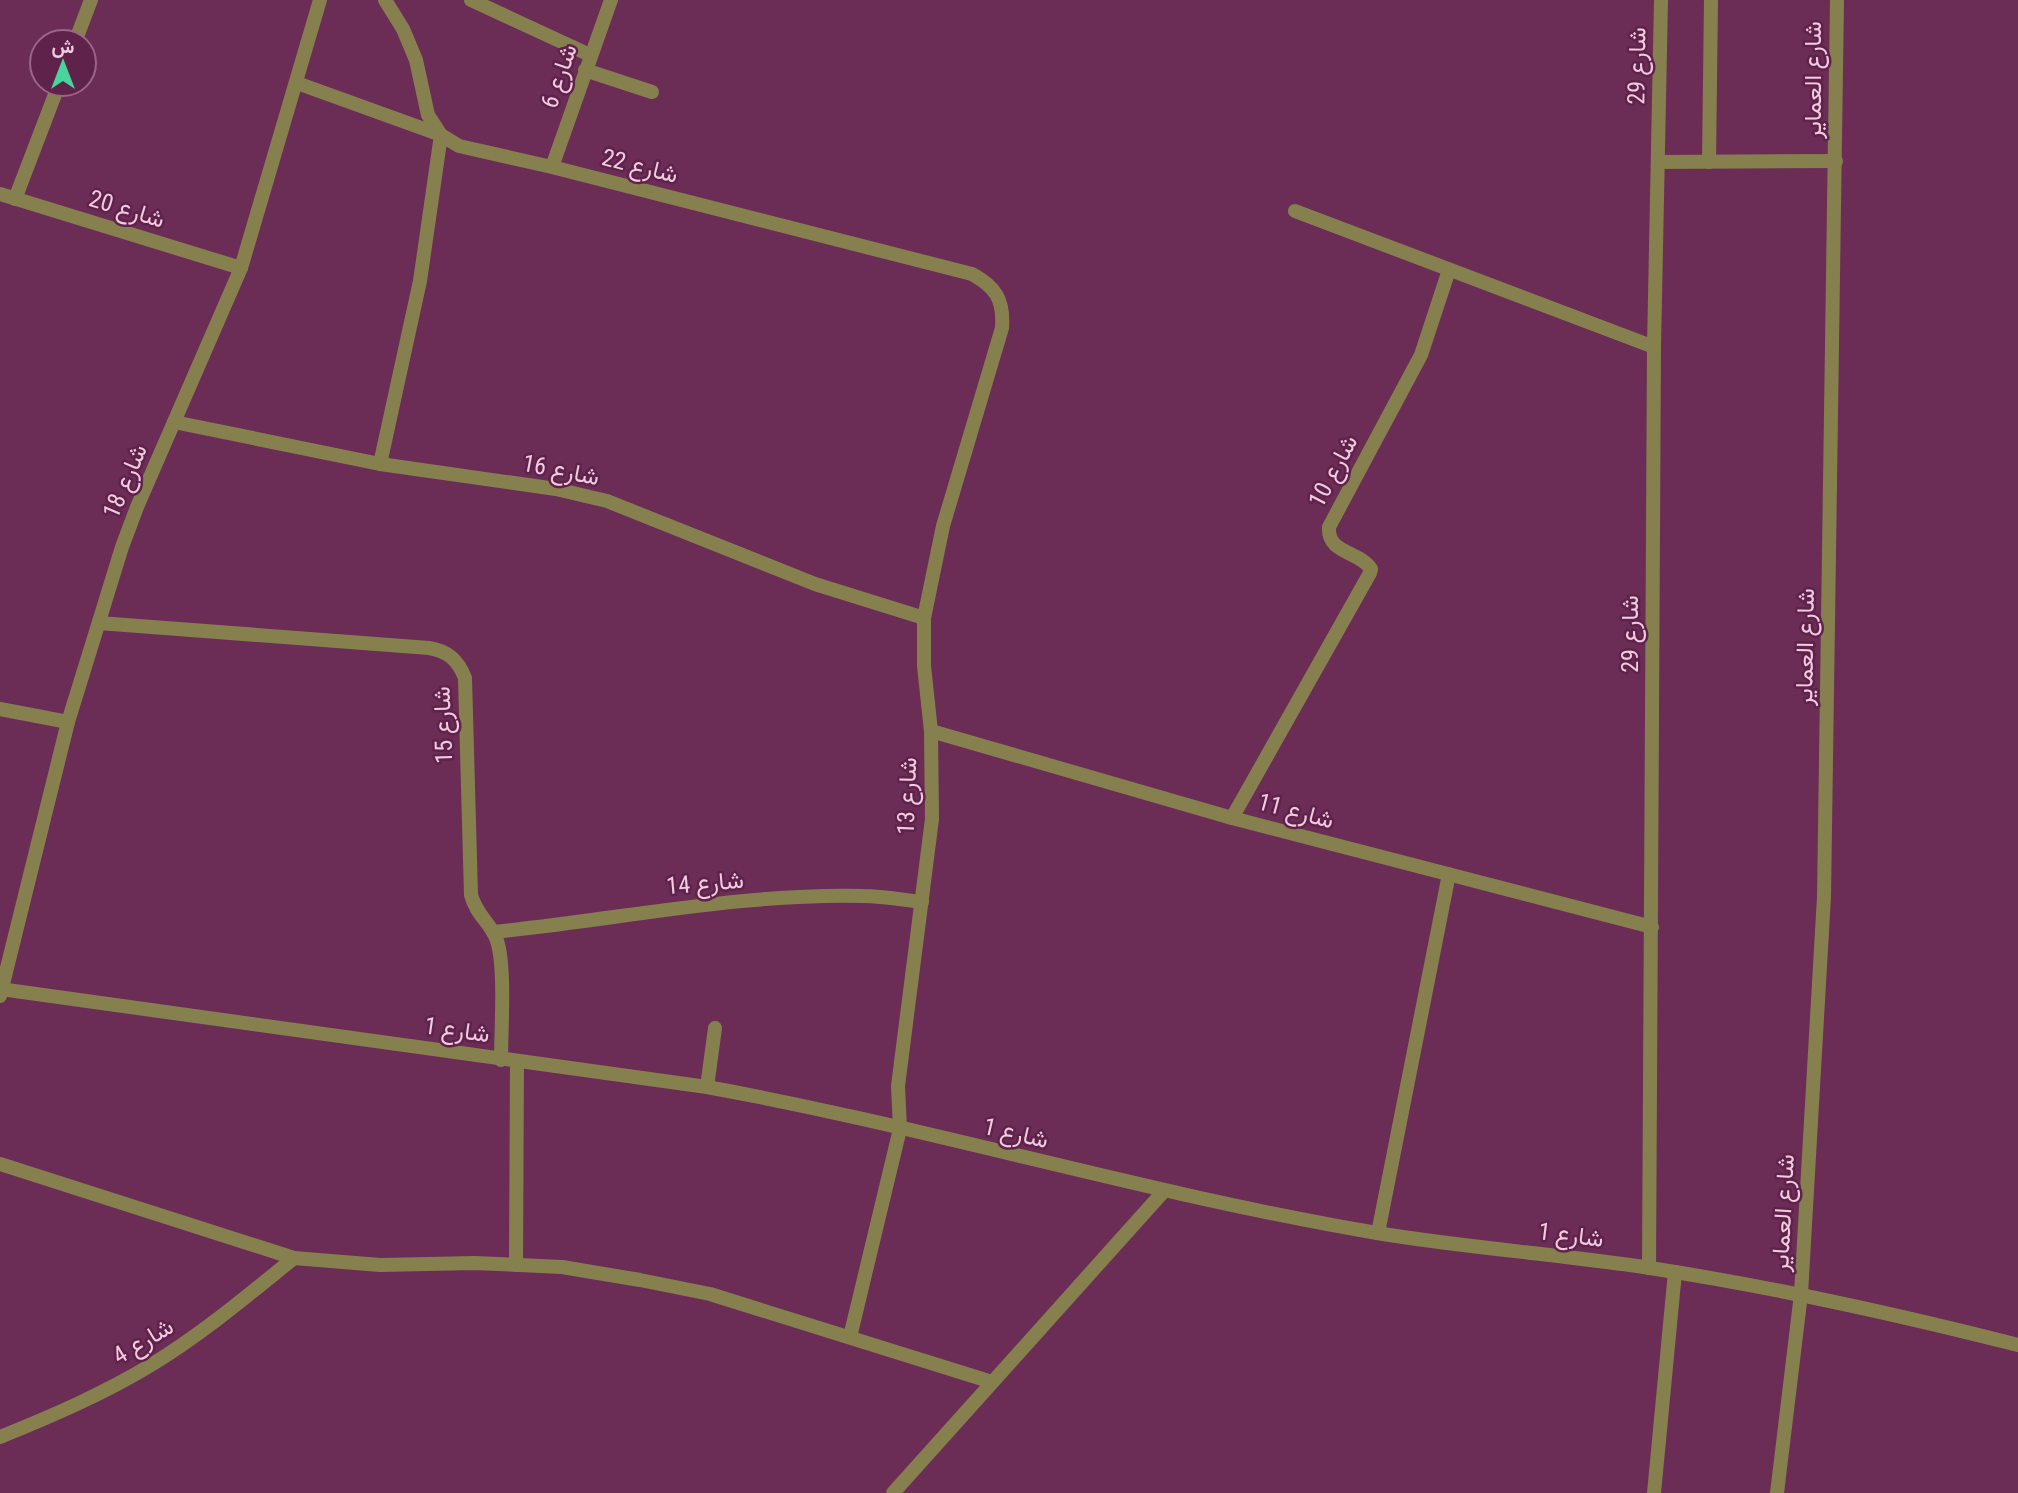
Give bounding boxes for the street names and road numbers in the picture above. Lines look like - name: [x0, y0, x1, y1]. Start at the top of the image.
- street label: شارع العماير: [1799, 21, 1829, 140]
- street label: شارع 29: [1622, 27, 1654, 105]
- street label: شارع 6: [535, 40, 585, 112]
- street label: شارع 22: [599, 143, 681, 191]
- street label: شارع 20: [85, 184, 168, 236]
- street label: شارع 10: [1302, 430, 1365, 513]
- street label: شارع 18: [97, 440, 155, 523]
- street label: شارع 16: [520, 449, 602, 493]
- street label: شارع العماير: [1790, 588, 1822, 707]
- street label: شارع 29: [1616, 595, 1646, 673]
- street label: شارع 15: [428, 686, 460, 764]
- street label: شارع 13: [892, 757, 924, 835]
- street label: شارع 11: [1254, 787, 1337, 836]
- street label: شارع 14: [665, 866, 745, 902]
- street label: شارع 1: [422, 1012, 491, 1050]
- street label: شارع 1: [980, 1112, 1051, 1156]
- street label: شارع العماير: [1766, 1154, 1802, 1274]
- street label: شارع 1: [1536, 1217, 1605, 1255]
- street label: شارع 4: [108, 1312, 179, 1372]

